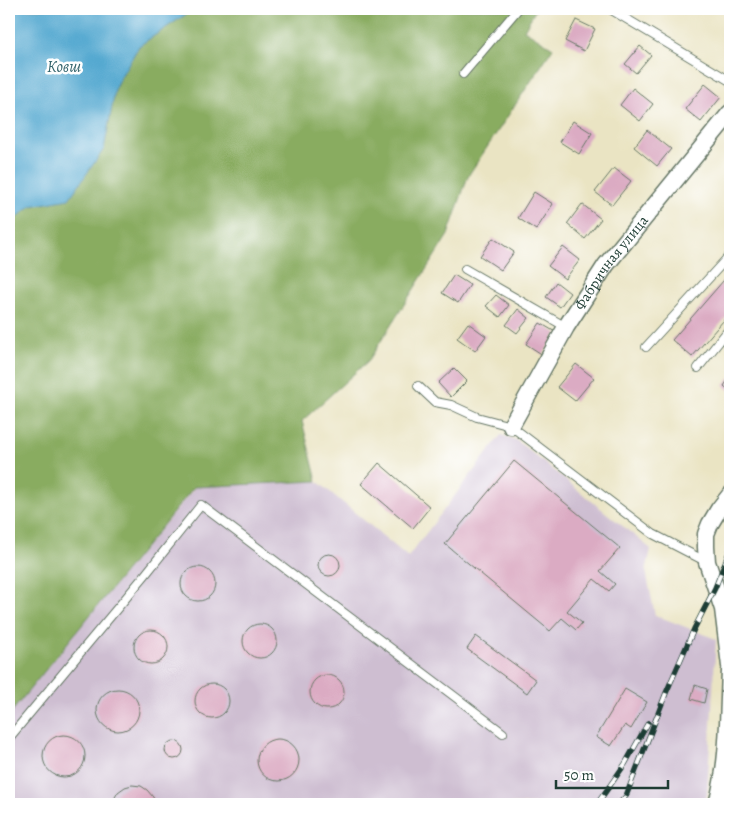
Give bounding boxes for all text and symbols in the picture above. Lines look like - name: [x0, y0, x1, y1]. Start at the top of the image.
- water label: Ковш: [47, 56, 81, 78]
- street label: Фабричная улица: [570, 211, 653, 314]
- scale bar: [556, 758, 669, 790]
- text: 50 m: [564, 765, 594, 785]

